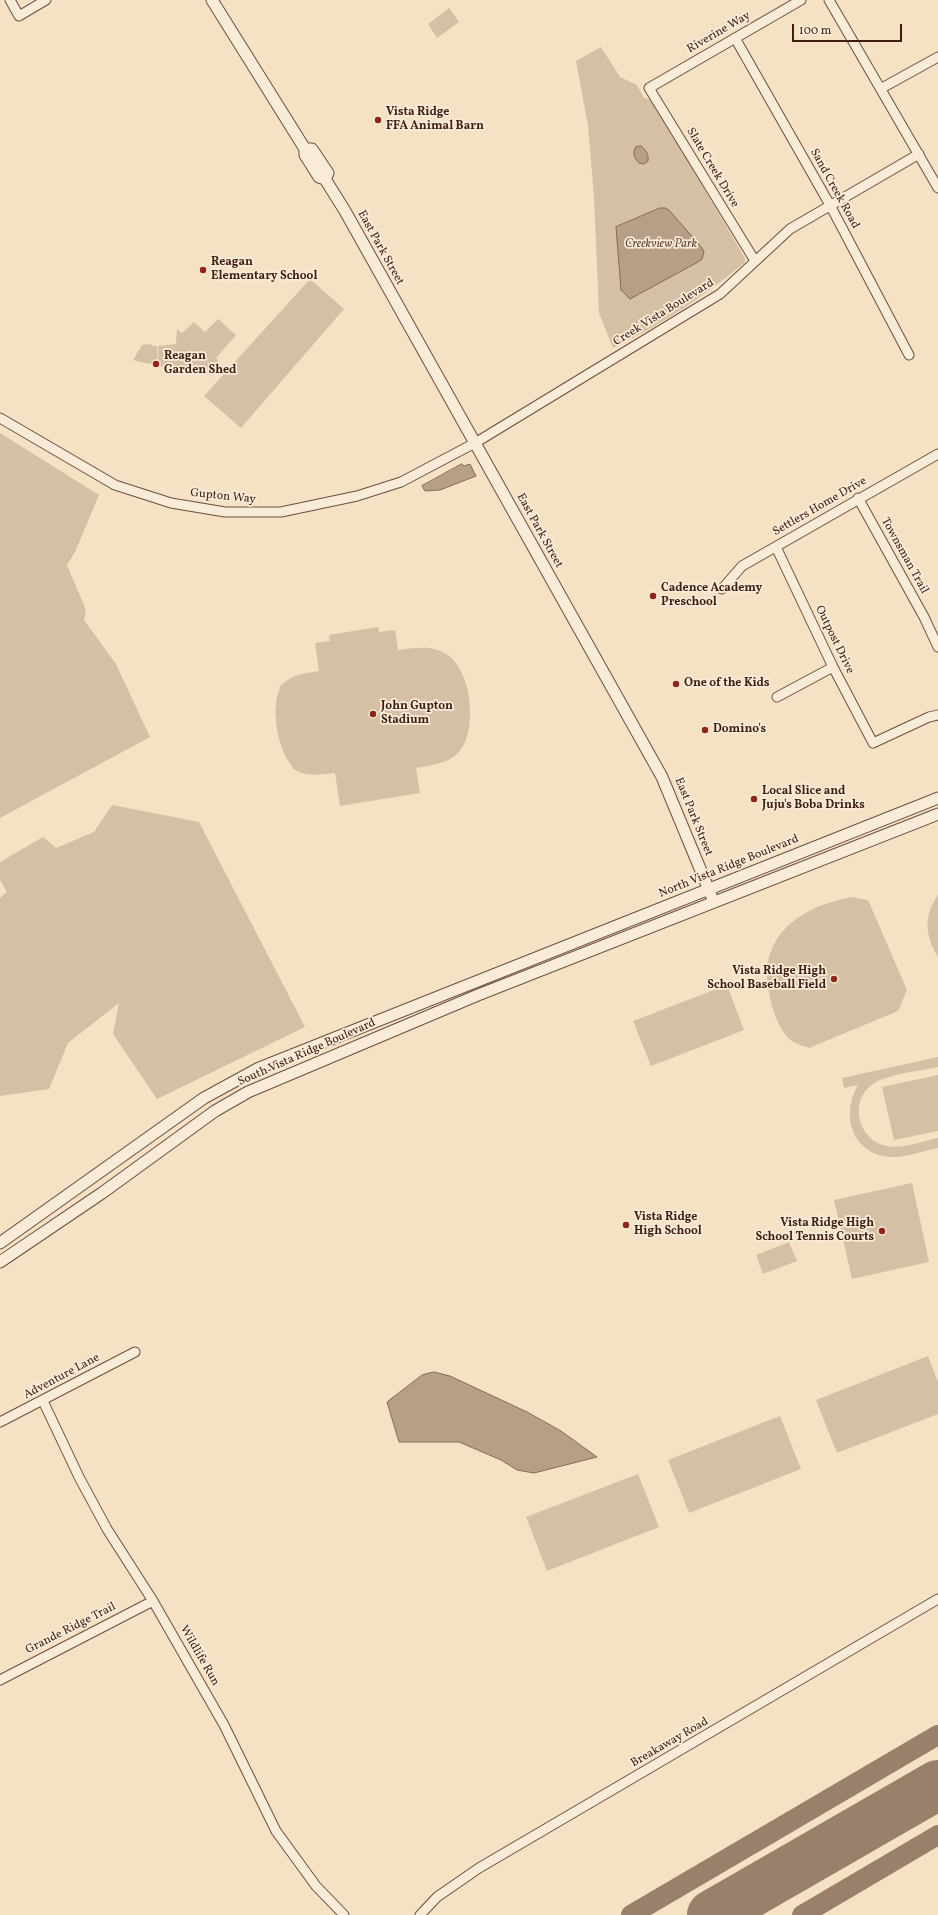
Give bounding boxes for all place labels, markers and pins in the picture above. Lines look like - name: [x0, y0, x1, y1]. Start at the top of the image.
- place label: Vista Ridge FFA Animal Barn: [386, 106, 484, 134]
- marker: Vista Ridge FFA Animal Barn: [373, 115, 383, 125]
- place label: Reagan Elementary School: [211, 256, 318, 284]
- marker: Reagan Elementary School: [198, 265, 208, 275]
- place label: Reagan Garden Shed: [164, 350, 236, 378]
- marker: Reagan Garden Shed: [151, 359, 161, 369]
- place label: Cadence Academy Preschool: [661, 582, 762, 610]
- marker: Cadence Academy Preschool: [648, 591, 658, 601]
- place label: One of the Kids: [684, 677, 769, 691]
- marker: One of the Kids: [671, 679, 681, 689]
- place label: John Gupton Stadium: [381, 700, 453, 728]
- marker: John Gupton Stadium: [368, 709, 378, 719]
- place label: Domino's: [713, 723, 766, 737]
- marker: Domino's: [700, 725, 710, 735]
- place label: Local Slice and Juju's Boba Drinks: [762, 785, 865, 813]
- marker: Local Slice and Juju's Boba Drinks: [749, 794, 759, 804]
- place label: Vista Ridge High School Baseball Field: [707, 965, 826, 993]
- marker: Vista Ridge High School Baseball Field: [829, 974, 839, 984]
- place label: Vista Ridge High School: [634, 1211, 702, 1239]
- place label: Vista Ridge High School Tennis Courts: [755, 1217, 874, 1245]
- marker: Vista Ridge High School: [621, 1220, 631, 1230]
- marker: Vista Ridge High School Tennis Courts: [877, 1226, 887, 1236]

